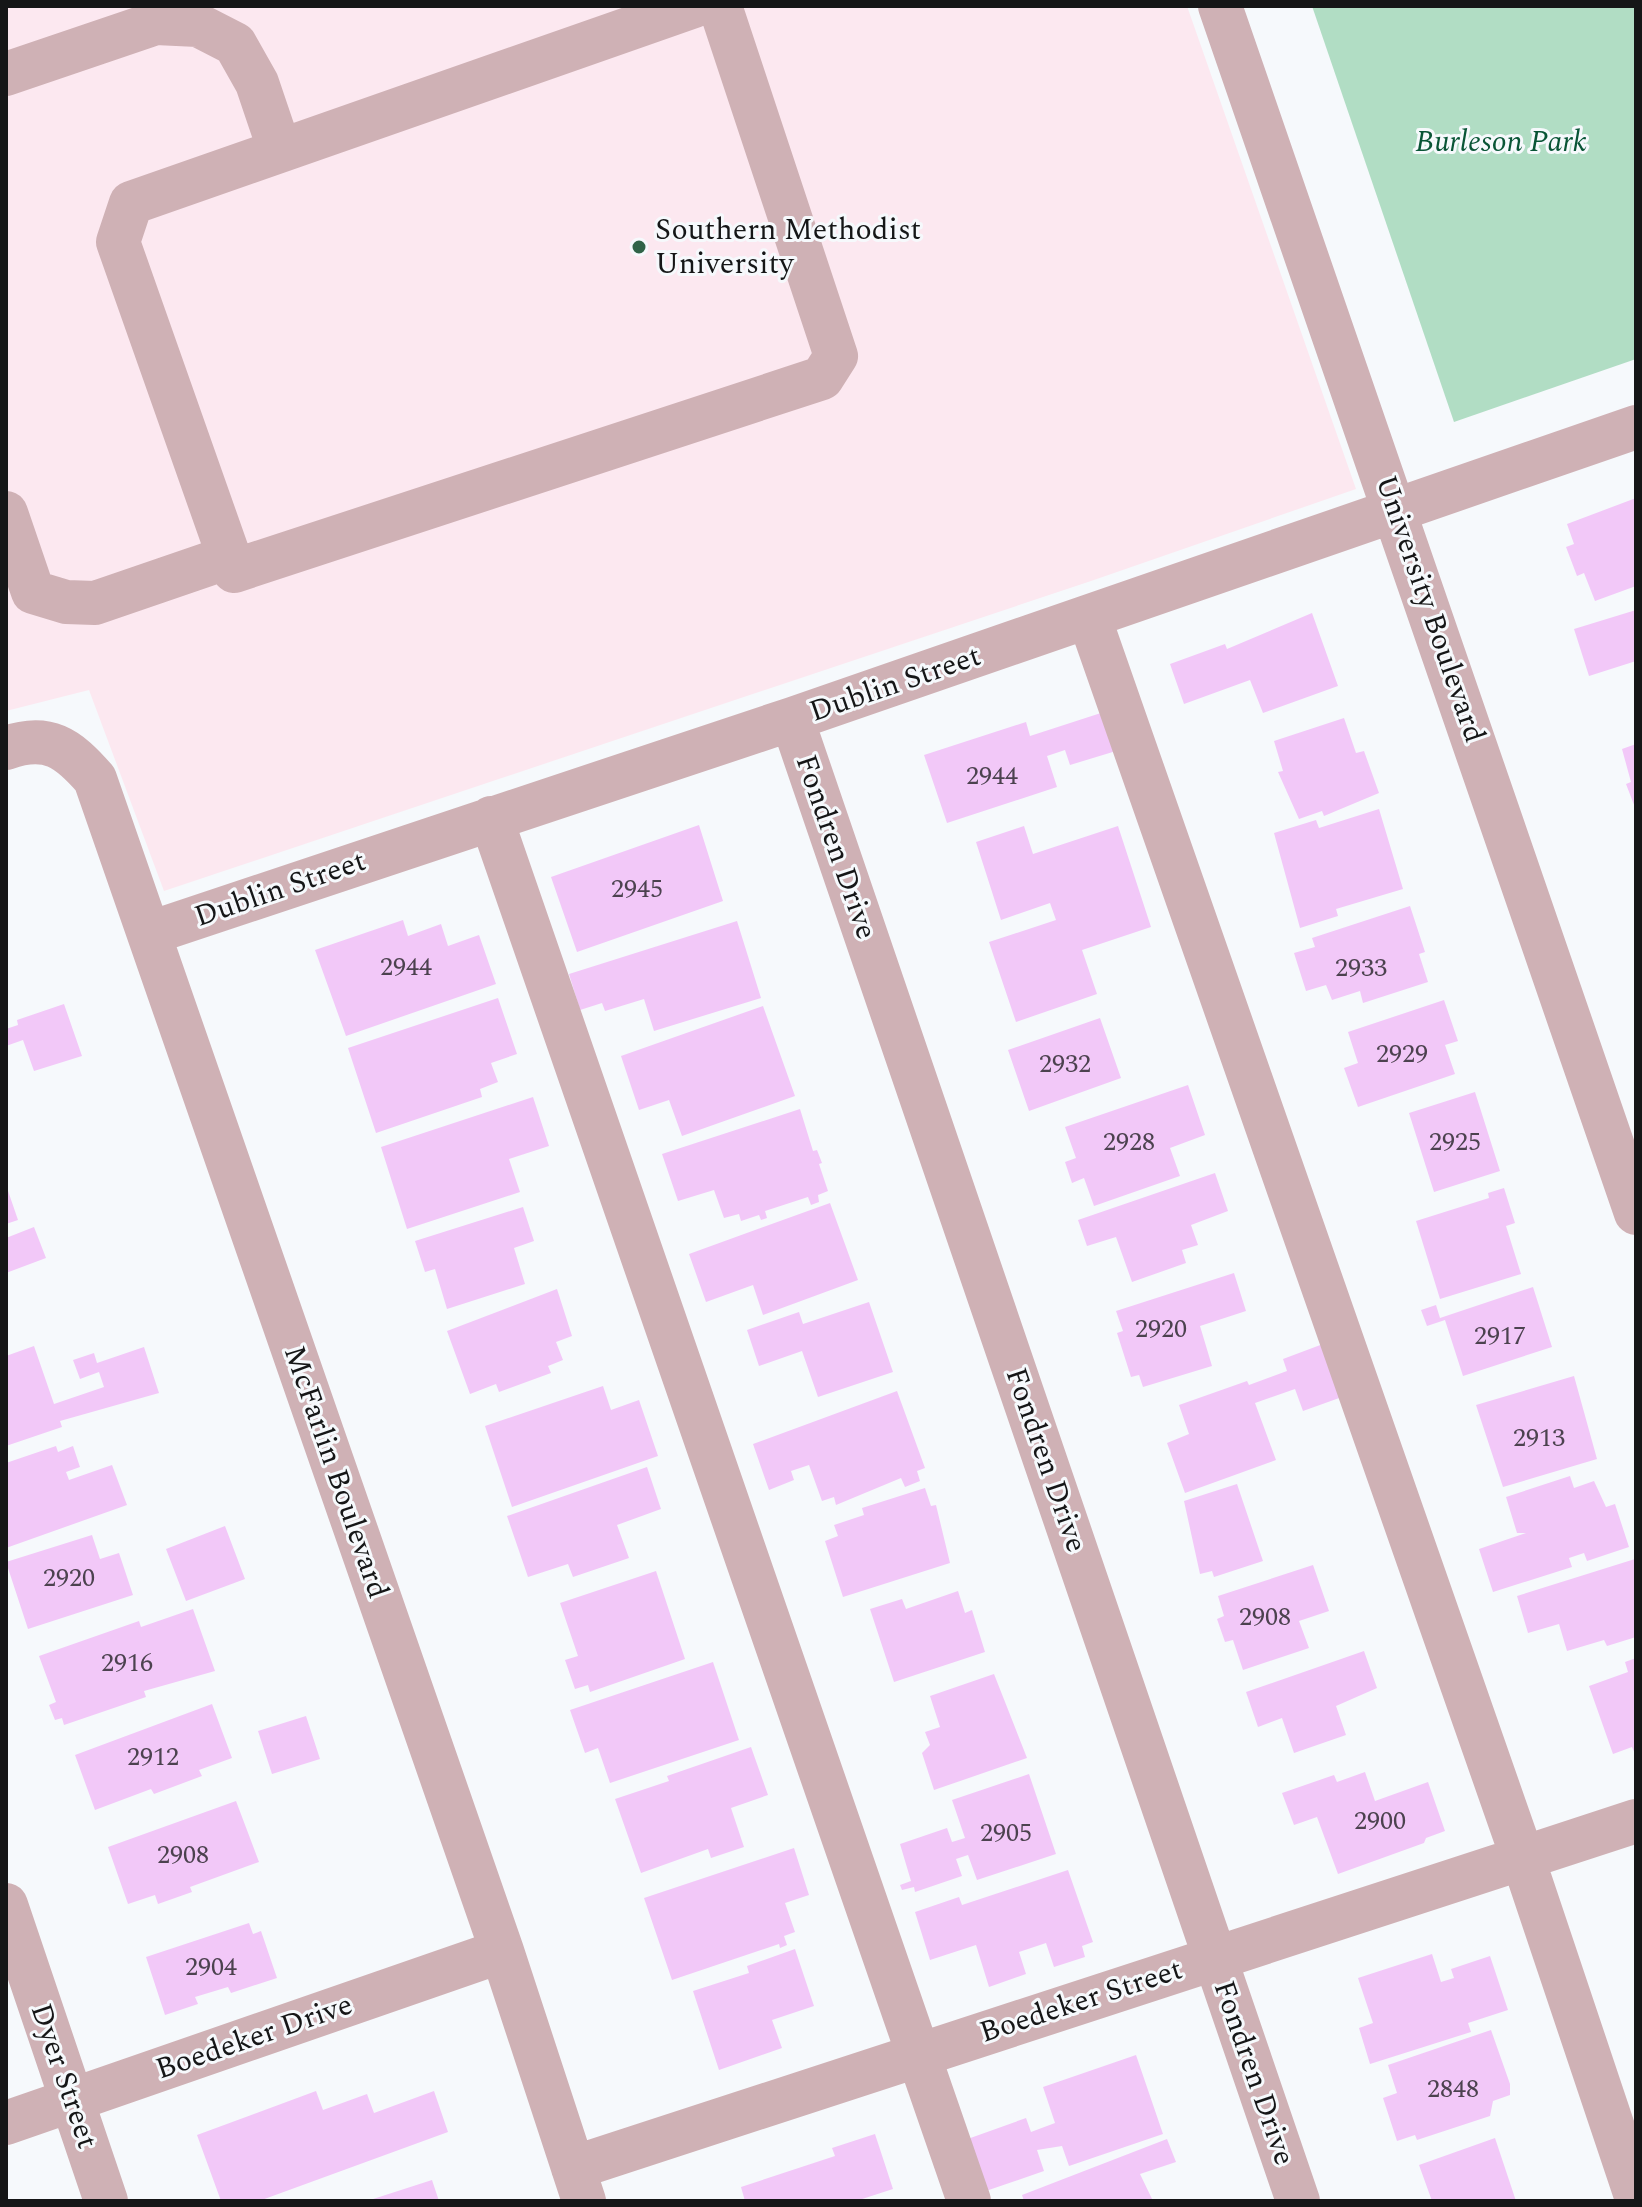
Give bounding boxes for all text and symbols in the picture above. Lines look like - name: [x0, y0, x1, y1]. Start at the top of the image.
- park label: Burleson Park: [1415, 119, 1587, 165]
- place label: Southern Methodist University: [655, 207, 921, 287]
- marker: Southern Methodist University: [630, 238, 648, 256]
- street label: University Boulevard: [1363, 469, 1497, 749]
- street label: Dublin Street: [803, 633, 987, 735]
- street label: Fondren Drive: [783, 748, 889, 946]
- house number: 2944: [966, 756, 1018, 796]
- street label: Dublin Street: [188, 838, 372, 940]
- house number: 2945: [611, 869, 663, 909]
- house number: 2944: [380, 947, 432, 987]
- house number: 2933: [1335, 948, 1387, 988]
- house number: 2929: [1376, 1034, 1428, 1074]
- house number: 2932: [1039, 1044, 1091, 1084]
- house number: 2928: [1103, 1122, 1155, 1162]
- house number: 2925: [1429, 1122, 1481, 1162]
- house number: 2920: [1135, 1309, 1187, 1349]
- house number: 2917: [1474, 1316, 1526, 1356]
- street label: McFarlin Boulevard: [271, 1339, 401, 1605]
- street label: Fondren Drive: [993, 1361, 1099, 1559]
- house number: 2913: [1513, 1418, 1565, 1458]
- house number: 2920: [43, 1558, 95, 1598]
- house number: 2908: [1239, 1597, 1291, 1637]
- house number: 2916: [101, 1643, 153, 1683]
- house number: 2912: [127, 1737, 179, 1777]
- house number: 2900: [1354, 1801, 1406, 1841]
- house number: 2905: [980, 1813, 1032, 1853]
- house number: 2908: [157, 1835, 209, 1875]
- house number: 2904: [185, 1947, 237, 1987]
- street label: Boedeker Street: [974, 1947, 1188, 2055]
- street label: Fondren Drive: [1201, 1974, 1307, 2172]
- street label: Boedeker Drive: [149, 1982, 359, 2092]
- street label: Dyer Street: [18, 1997, 110, 2155]
- house number: 2848: [1427, 2069, 1479, 2109]

